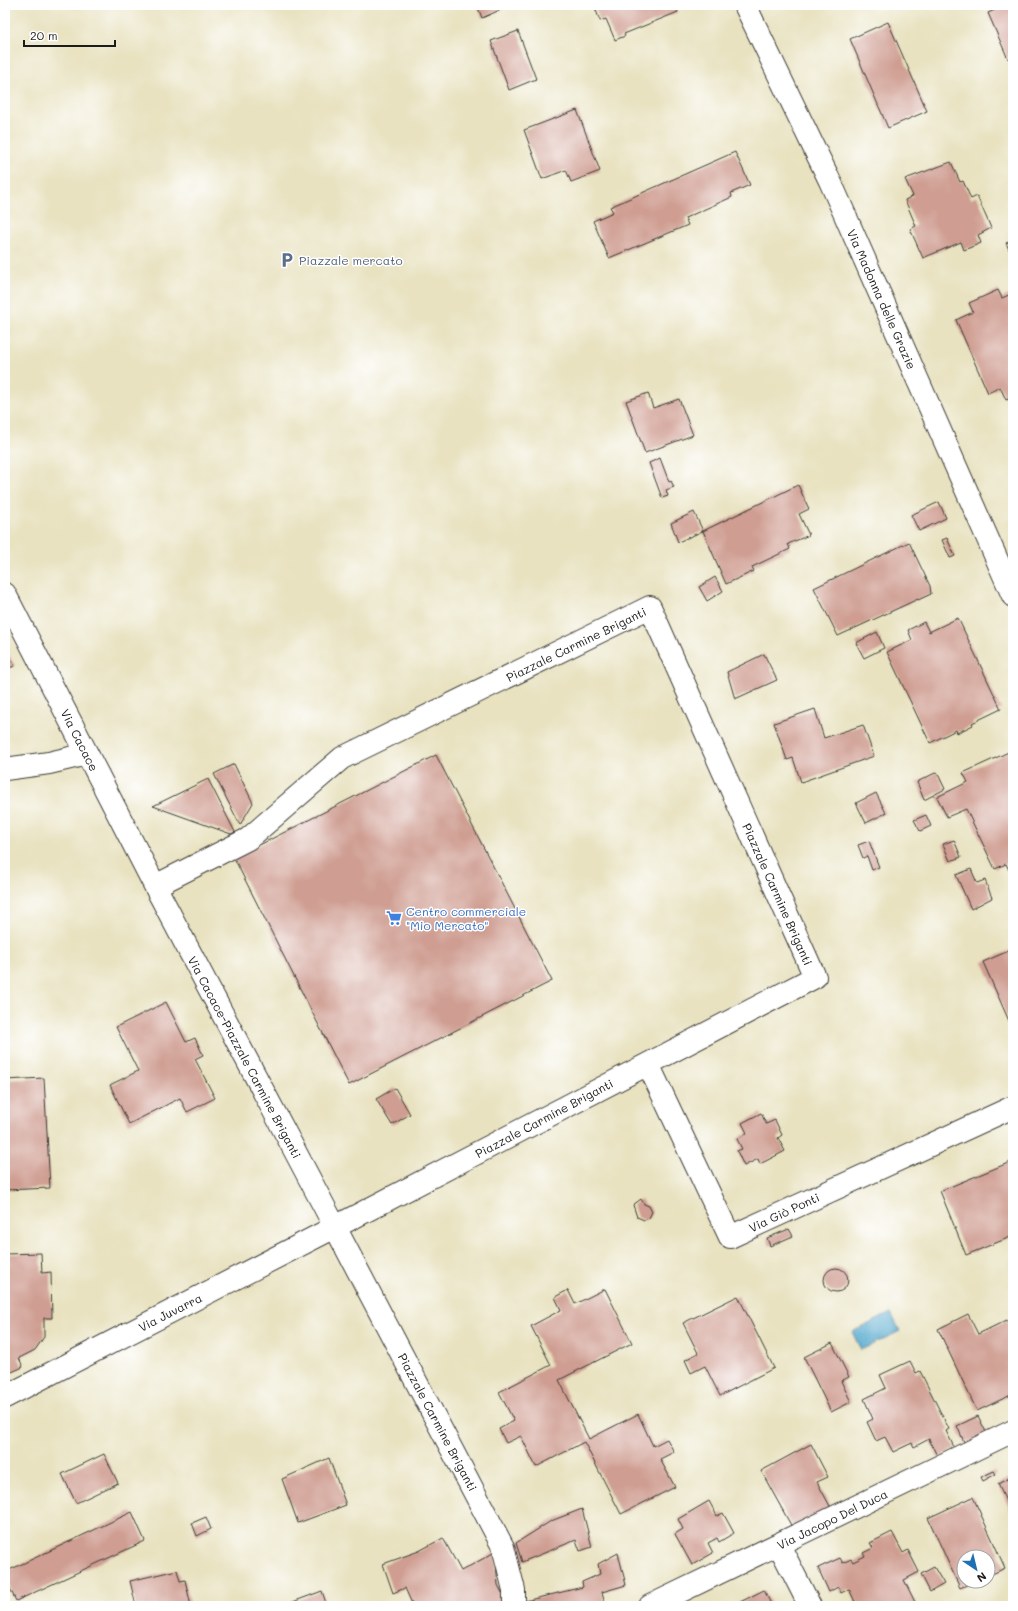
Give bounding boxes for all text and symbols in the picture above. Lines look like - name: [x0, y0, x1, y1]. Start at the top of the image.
- scale bar: [24, 22, 115, 48]
- text: 20 m: [30, 27, 58, 43]
- street label: Via Madonna delle Grazie: [844, 227, 920, 371]
- parking icon: Piazzale mercato: [278, 251, 296, 269]
- place label: Piazzale mercato: [299, 252, 403, 268]
- street label: Piazzale Carmine Briganti: [503, 603, 649, 685]
- street label: Via Cacace: [57, 706, 103, 774]
- street label: Piazzale Carmine Briganti: [739, 820, 817, 968]
- place label: Centro commerciale "Mio Mercato": [406, 903, 526, 933]
- supermarket icon: Centro commerciale "Mio Mercato": [385, 909, 403, 927]
- street label: Via Cacace-Piazzale Carmine Briganti: [185, 953, 305, 1161]
- street label: Piazzale Carmine Briganti: [472, 1075, 616, 1161]
- street label: Via Giò Ponti: [746, 1189, 822, 1235]
- street label: Via Juvarra: [136, 1289, 204, 1335]
- street label: Piazzale Carmine Briganti: [395, 1350, 481, 1494]
- street label: Via Jacopo Del Duca: [774, 1485, 890, 1553]
- north arrow: [956, 1549, 996, 1589]
- text: N: [974, 1569, 990, 1586]

